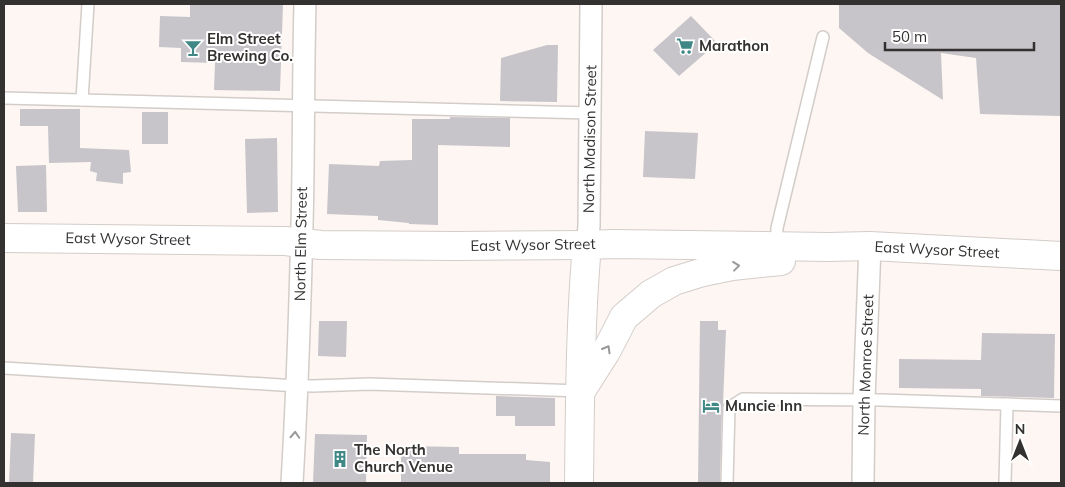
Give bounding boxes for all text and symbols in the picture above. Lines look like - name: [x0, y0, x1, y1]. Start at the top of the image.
- scale bar: [885, 20, 1034, 52]
- text: 50 m: [892, 27, 927, 46]
- place label: Elm Street Brewing Co.: [207, 29, 293, 65]
- supermarket icon: Marathon: [675, 36, 695, 56]
- place label: Marathon: [699, 36, 769, 55]
- bar icon: Elm Street Brewing Co.: [183, 38, 203, 58]
- street label: North Madison Street: [579, 65, 600, 213]
- street label: North Elm Street: [290, 187, 311, 301]
- street label: East Wysor Street: [65, 228, 191, 249]
- street label: East Wysor Street: [470, 234, 596, 255]
- street label: East Wysor Street: [874, 237, 1000, 262]
- one-way arrow: [732, 261, 740, 272]
- street label: North Monroe Street: [854, 294, 877, 436]
- one-way arrow: [600, 346, 610, 355]
- hotel icon: Muncie Inn: [701, 396, 721, 416]
- place label: Muncie Inn: [725, 396, 802, 415]
- north arrow: [995, 417, 1045, 467]
- text: N: [1015, 420, 1025, 438]
- one-way arrow: [290, 430, 301, 438]
- place label: The North Church Venue: [354, 440, 453, 476]
- building icon: The North Church Venue: [330, 449, 350, 469]

